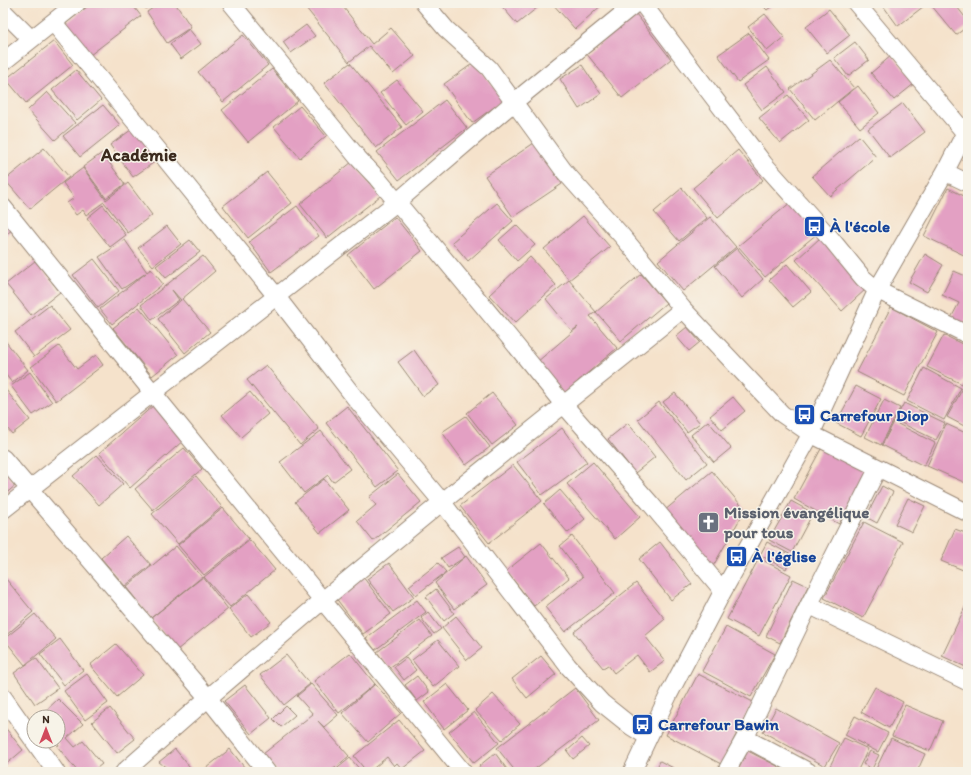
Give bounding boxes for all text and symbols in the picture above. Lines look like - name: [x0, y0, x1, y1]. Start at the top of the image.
- district label: Académie: [100, 144, 177, 166]
- bus stop icon: À l'école: [801, 213, 827, 239]
- place label: À l'école: [829, 216, 890, 236]
- bus stop icon: Carrefour Diop: [791, 402, 817, 428]
- place label: Carrefour Diop: [820, 405, 929, 426]
- place label: Mission évangélique pour tous: [723, 502, 869, 543]
- church icon: Mission évangélique pour tous: [696, 509, 722, 535]
- bus stop icon: À l'église: [724, 543, 750, 569]
- place label: À l'église: [751, 546, 816, 567]
- north arrow: [26, 709, 66, 749]
- bus stop icon: Carrefour Bawin: [629, 711, 655, 737]
- text: N: [42, 713, 50, 726]
- place label: Carrefour Bawin: [658, 714, 779, 734]

